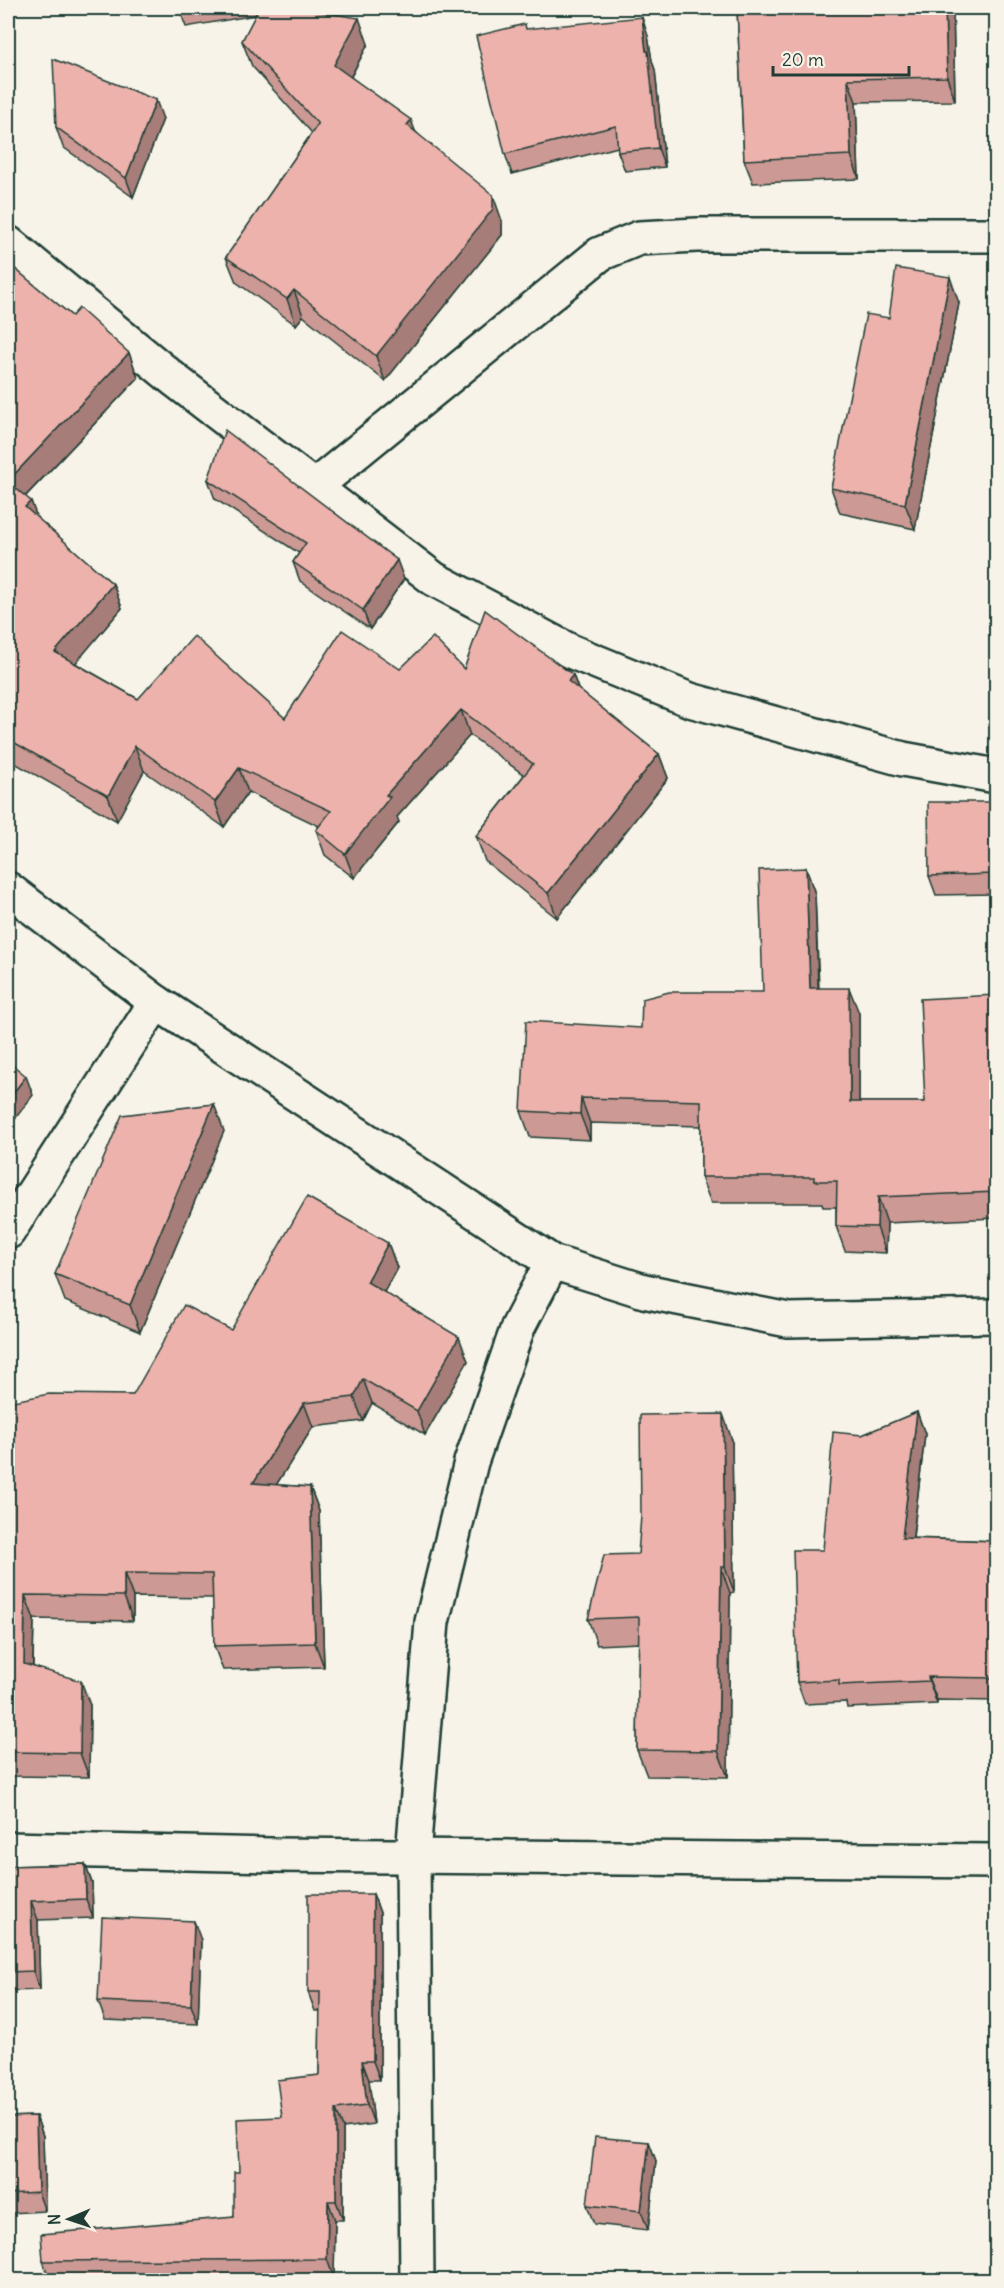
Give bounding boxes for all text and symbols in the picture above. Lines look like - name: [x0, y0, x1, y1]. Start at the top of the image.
- scale bar: [773, 39, 910, 77]
- text: 20 m: [782, 48, 824, 71]
- north arrow: [39, 2189, 99, 2249]
- text: N: [44, 2214, 64, 2225]

